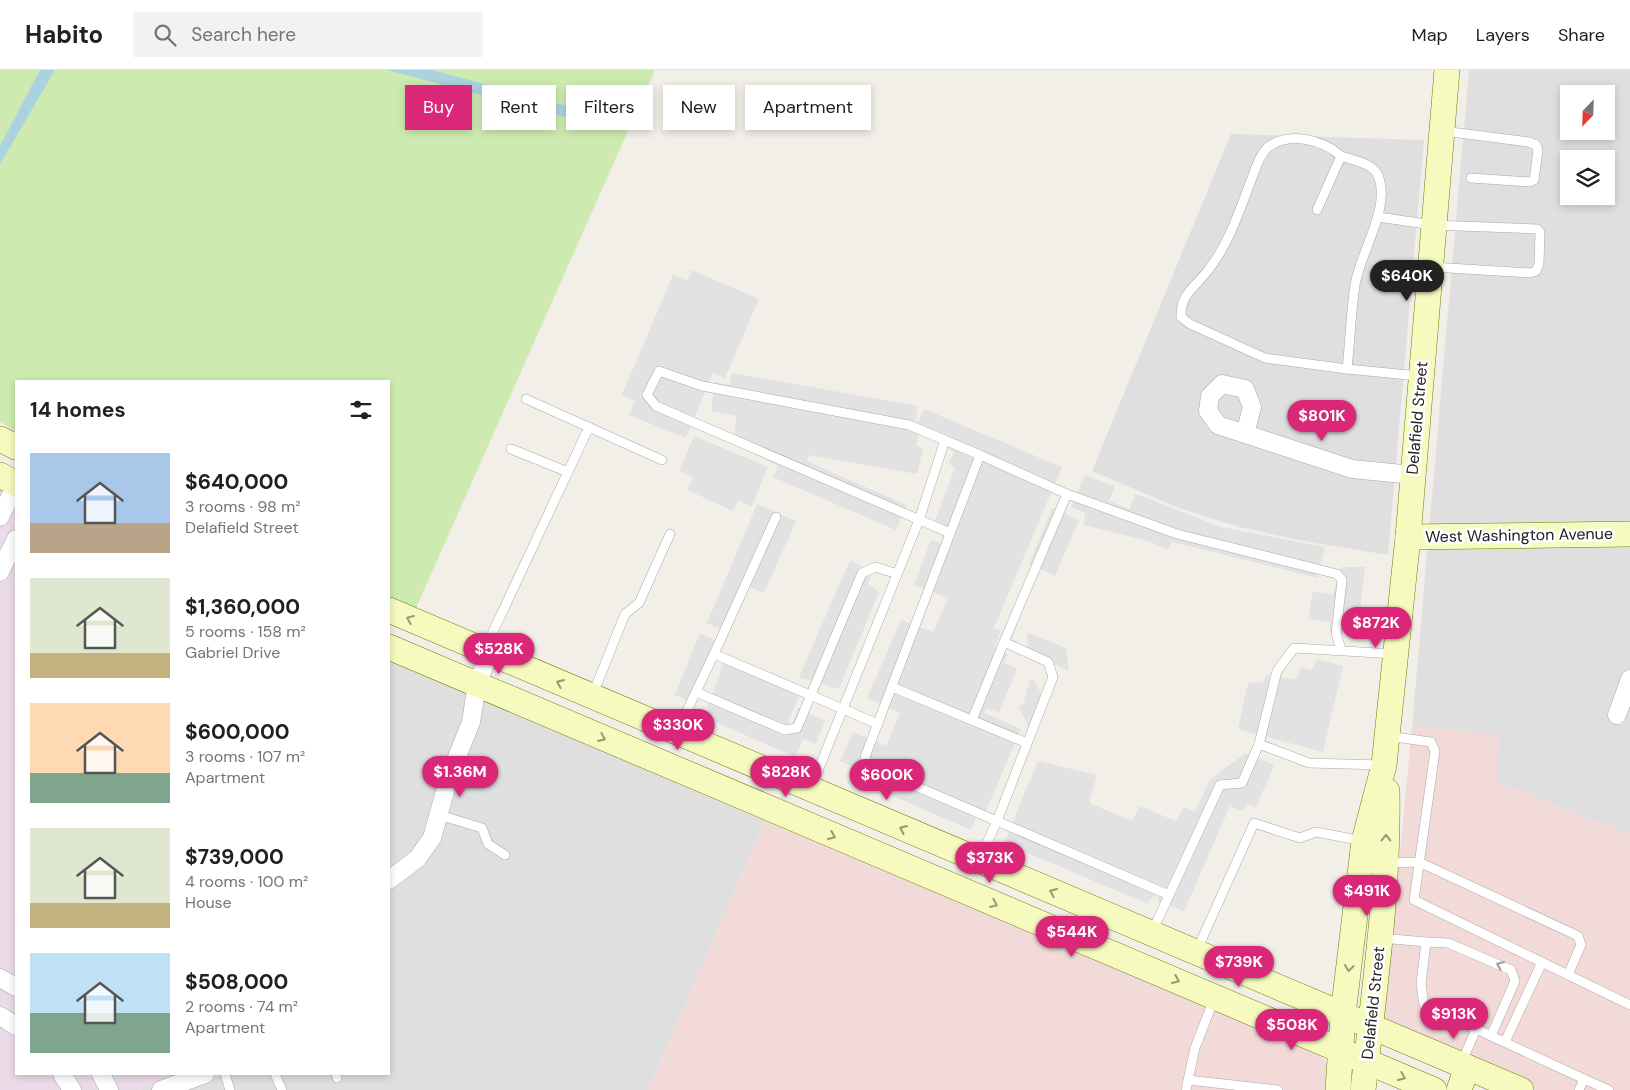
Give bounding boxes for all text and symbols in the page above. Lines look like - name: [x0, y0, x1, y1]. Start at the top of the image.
- search box: [133, 12, 483, 57]
- text: Habito: [25, 19, 103, 50]
- icon: search: [151, 21, 179, 49]
- text: Search here: [191, 22, 296, 47]
- text: Map: [1412, 23, 1448, 47]
- text: Layers: [1476, 23, 1530, 47]
- text: Share: [1558, 23, 1605, 47]
- chip: Buy: [405, 85, 472, 130]
- chip: Rent: [482, 85, 556, 130]
- chip: Filters: [566, 85, 653, 130]
- chip: New: [663, 85, 735, 130]
- chip: Apartment: [745, 85, 871, 130]
- north arrow: [1560, 85, 1615, 140]
- map controls: [1560, 85, 1615, 205]
- button: layers: [1560, 150, 1615, 205]
- pin: $640K: [1372, 260, 1442, 302]
- text: $640K: [1381, 265, 1433, 286]
- street label: Delafield Street: [1402, 360, 1432, 476]
- text: 14 homes: [30, 396, 126, 424]
- icon: filters: [347, 396, 375, 424]
- pin: $801K: [1287, 400, 1357, 442]
- text: $801K: [1298, 405, 1346, 426]
- text: $640,000: [185, 468, 288, 496]
- icon: home: [70, 473, 130, 533]
- text: 3 rooms · 98 m²: [185, 496, 301, 517]
- text: Delafield Street: [185, 517, 299, 538]
- street label: West Washington Avenue: [1425, 523, 1613, 547]
- text: $1,360,000: [185, 593, 300, 621]
- icon: home: [70, 598, 130, 658]
- pin: $872K: [1341, 606, 1411, 649]
- text: $872K: [1352, 612, 1400, 633]
- one-way arrow: [407, 615, 415, 625]
- text: 5 rooms · 158 m²: [185, 621, 306, 642]
- pin: $528K: [464, 632, 534, 675]
- text: $528K: [474, 638, 524, 659]
- text: Gabriel Drive: [185, 642, 280, 663]
- one-way arrow: [556, 678, 565, 689]
- pin: $330K: [643, 708, 713, 751]
- text: $330K: [653, 714, 703, 735]
- text: $600,000: [185, 718, 289, 746]
- icon: home: [70, 723, 130, 783]
- one-way arrow: [598, 732, 606, 742]
- text: 3 rooms · 107 m²: [185, 746, 305, 767]
- pin: $1.36M: [419, 756, 501, 798]
- pin: $828K: [751, 756, 821, 798]
- pin: $600K: [852, 758, 922, 801]
- text: $1.36M: [433, 761, 487, 782]
- text: $828K: [761, 761, 811, 782]
- text: $600K: [861, 764, 913, 785]
- text: Apartment: [185, 767, 265, 788]
- one-way arrow: [899, 825, 908, 835]
- one-way arrow: [827, 829, 836, 840]
- one-way arrow: [1381, 834, 1391, 842]
- pin: $373K: [955, 842, 1025, 884]
- text: $739,000: [185, 843, 284, 871]
- text: $373K: [966, 847, 1014, 868]
- icon: home: [70, 848, 130, 908]
- text: 4 rooms · 100 m²: [185, 871, 308, 892]
- pin: $491K: [1332, 874, 1402, 917]
- text: $491K: [1344, 880, 1390, 901]
- one-way arrow: [1049, 887, 1057, 897]
- text: House: [185, 892, 232, 913]
- one-way arrow: [989, 897, 998, 908]
- pin: $544K: [1037, 916, 1107, 958]
- text: $544K: [1047, 921, 1097, 942]
- street label: Delafield Street: [1357, 945, 1389, 1061]
- pin: $739K: [1204, 946, 1274, 988]
- text: $739K: [1215, 951, 1263, 972]
- one-way arrow: [1496, 961, 1505, 971]
- one-way arrow: [1344, 965, 1355, 973]
- text: $508,000: [185, 968, 288, 996]
- icon: home: [70, 973, 130, 1033]
- one-way arrow: [1171, 974, 1180, 985]
- text: 2 rooms · 74 m²: [185, 996, 298, 1017]
- pin: $913K: [1419, 998, 1489, 1040]
- text: $913K: [1431, 1003, 1477, 1024]
- pin: $508K: [1257, 1008, 1327, 1051]
- text: $508K: [1266, 1014, 1318, 1035]
- text: Apartment: [185, 1017, 265, 1038]
- one-way arrow: [1397, 1070, 1406, 1081]

